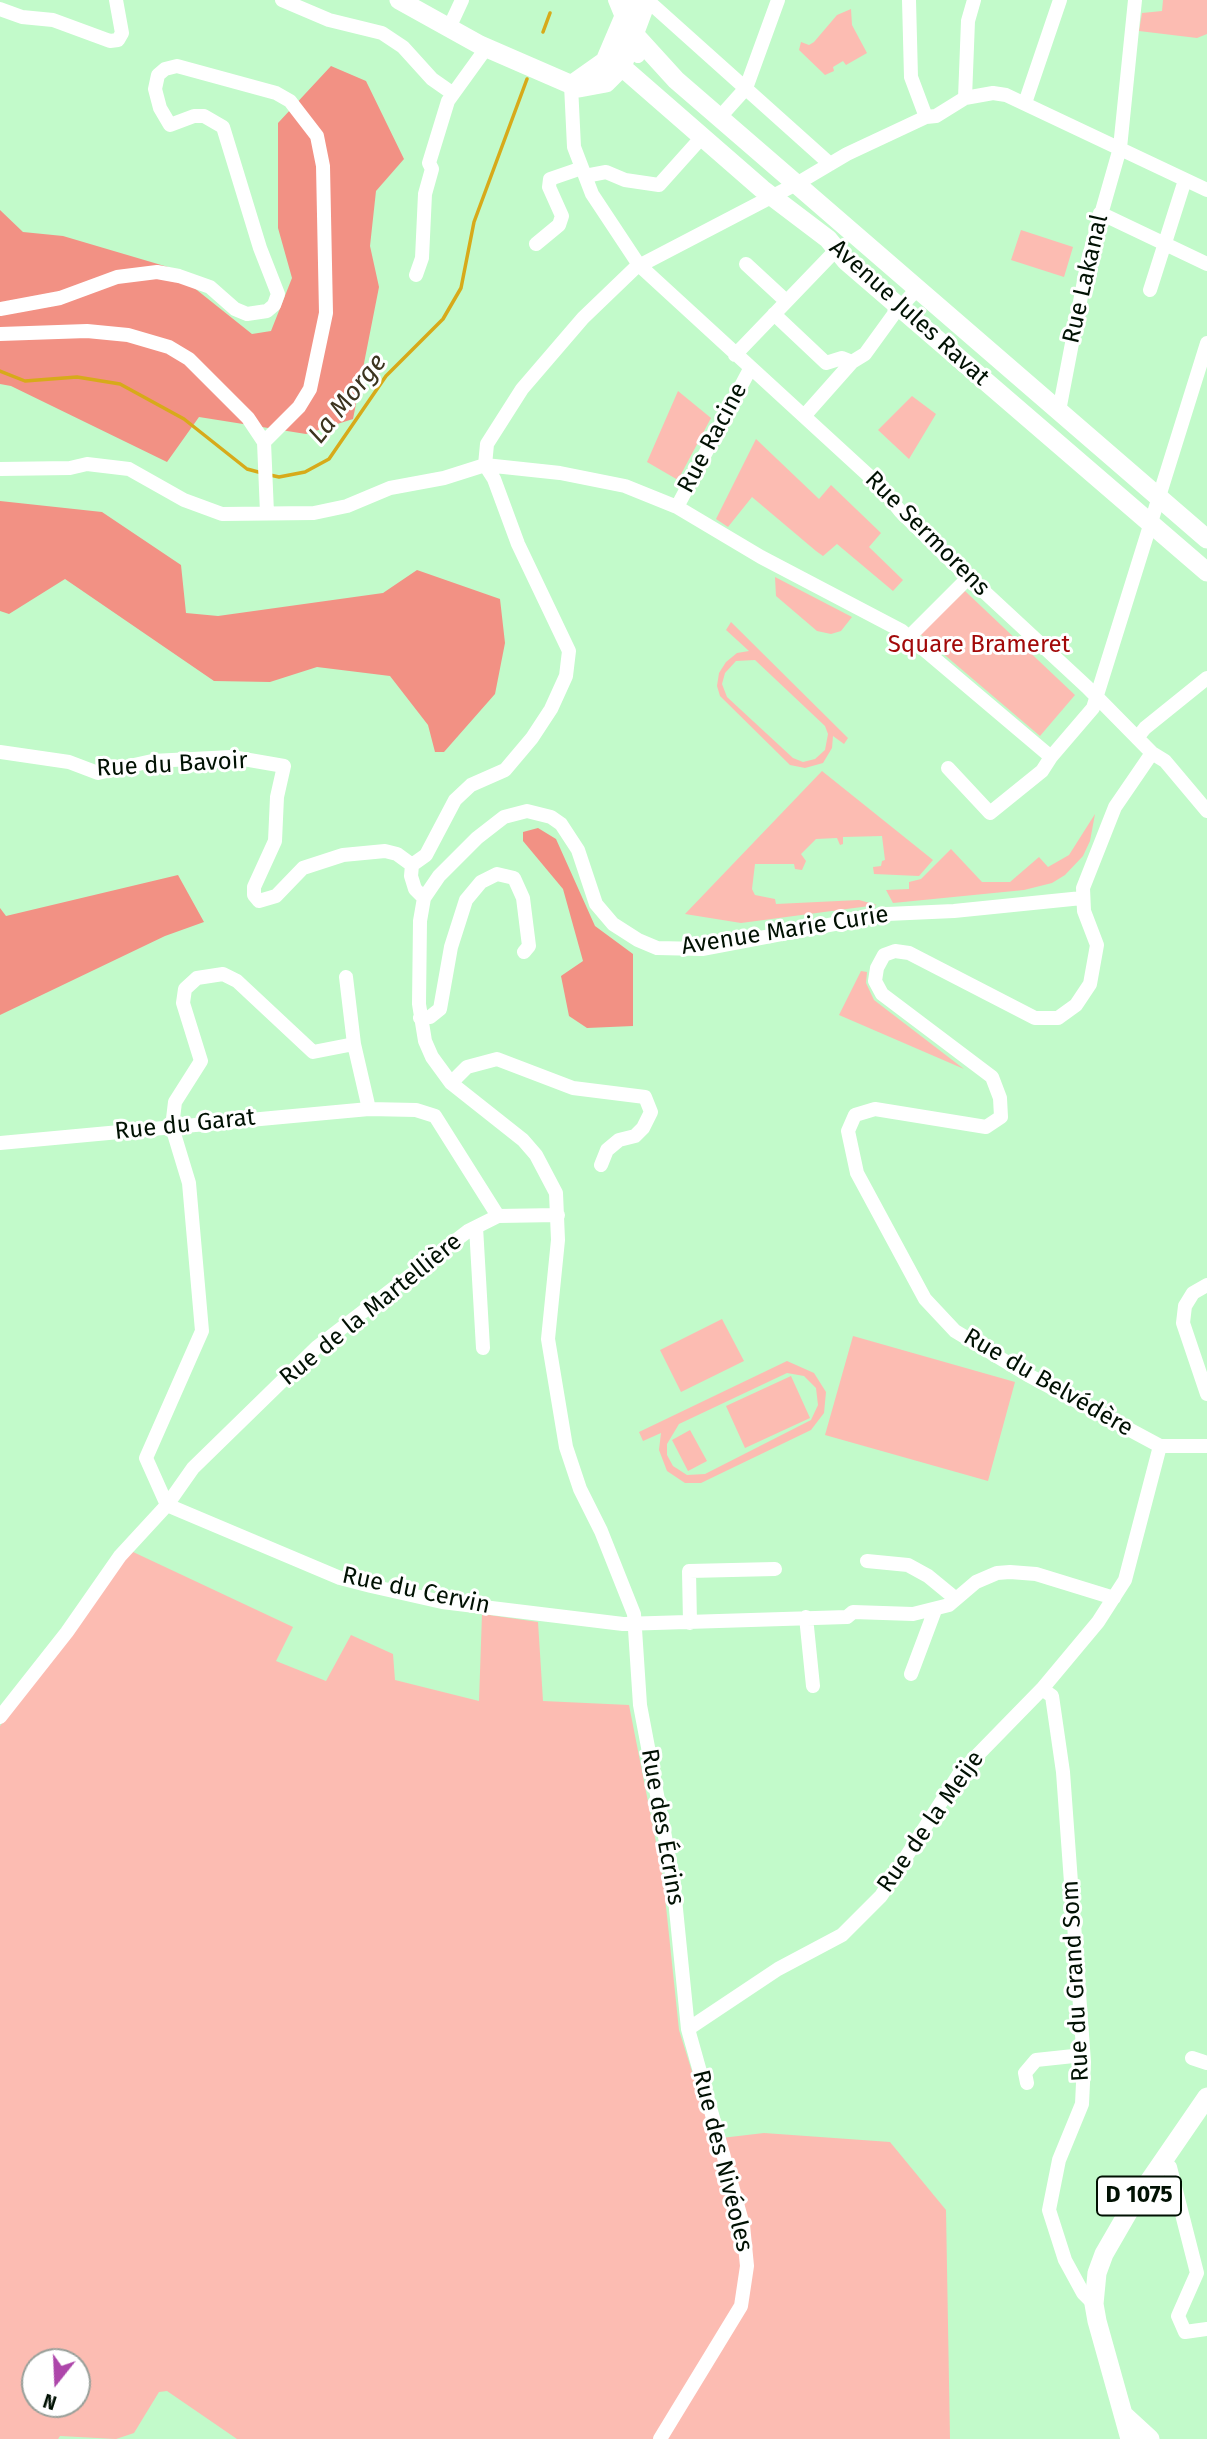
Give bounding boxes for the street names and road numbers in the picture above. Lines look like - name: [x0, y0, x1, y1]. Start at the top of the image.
- street label: Rue Lakanal: [1057, 212, 1115, 346]
- street label: Avenue Jules Ravat: [823, 234, 995, 392]
- street label: Rue Racine: [672, 378, 754, 498]
- street label: Rue Sermorens: [859, 466, 995, 602]
- street label: Rue du Bavoir: [96, 747, 248, 783]
- street label: Avenue Marie Curie: [679, 900, 891, 962]
- street label: Rue du Garat: [113, 1103, 257, 1147]
- street label: Rue de la Martellière: [274, 1228, 468, 1392]
- street label: Rue du Belvédère: [958, 1323, 1138, 1443]
- street label: Rue du Cervin: [339, 1561, 493, 1621]
- street label: Rue de la Meije: [871, 1746, 991, 1898]
- street label: Rue des Écrins: [634, 1747, 690, 1907]
- street label: Rue du Grand Som: [1056, 1880, 1096, 2082]
- street label: Rue des Nivéoles: [686, 2067, 758, 2255]
- road number: D 1075: [1097, 2176, 1181, 2216]

